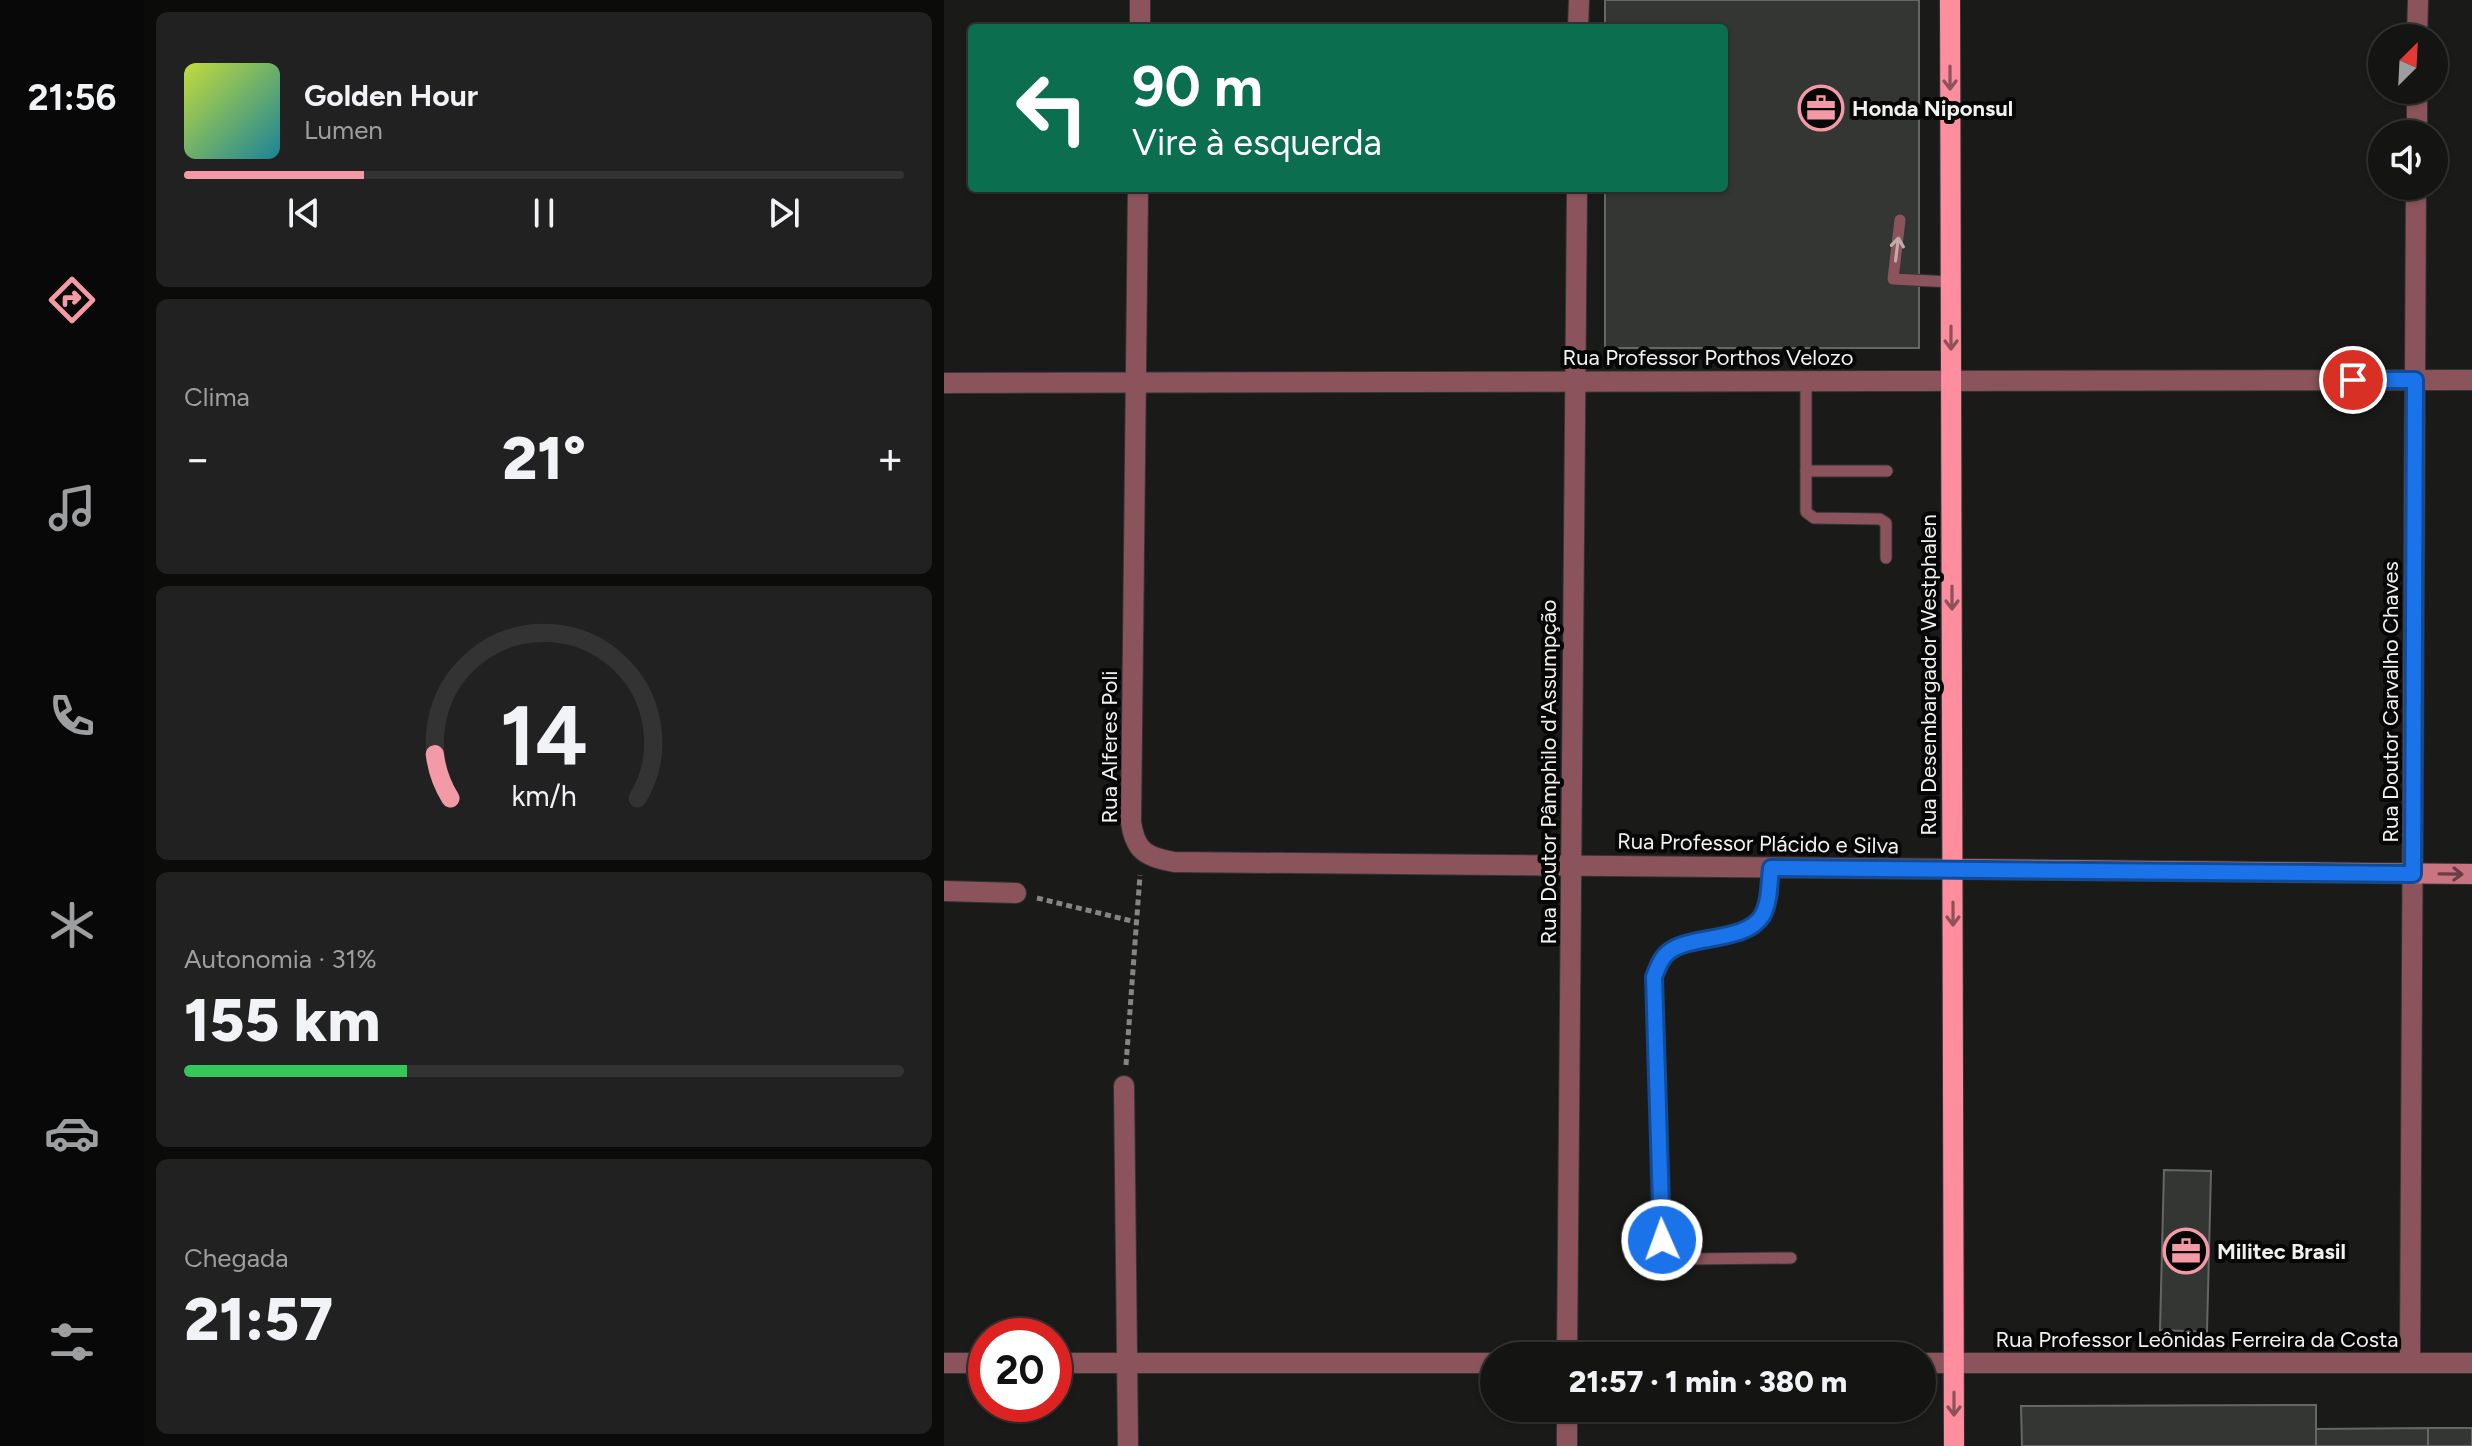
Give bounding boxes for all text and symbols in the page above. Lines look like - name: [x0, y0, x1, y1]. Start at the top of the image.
- north arrow: [2368, 24, 2448, 104]
- map controls: [2368, 24, 2448, 200]
- text: 90 m: [1132, 53, 1263, 120]
- icon: left: [1000, 56, 1104, 160]
- one-way arrow: [1942, 64, 1958, 91]
- text: 21:56: [28, 76, 116, 119]
- text: Golden Hour: [304, 77, 478, 114]
- office icon: Honda Niponsul: [1797, 84, 1845, 132]
- place label: Honda Niponsul: [1852, 95, 2013, 122]
- text: Lumen: [304, 114, 383, 146]
- button: sound: [2368, 120, 2448, 200]
- text: Vire à esquerda: [1132, 121, 1382, 164]
- icon: previous: [282, 191, 326, 235]
- icon: pause: [522, 191, 566, 235]
- icon: next: [762, 191, 806, 235]
- one-way arrow: [1889, 237, 1904, 263]
- icon: directions: [44, 272, 100, 328]
- one-way arrow: [1943, 324, 1959, 351]
- street label: Rua Professor Porthos Velozo: [1562, 344, 1854, 371]
- pin: [2319, 346, 2387, 414]
- icon: arrive: [2331, 358, 2375, 402]
- text: Clima: [184, 381, 250, 413]
- text: 21°: [502, 422, 586, 494]
- text: −: [184, 432, 211, 485]
- text: +: [877, 432, 904, 485]
- icon: music: [44, 480, 100, 536]
- street label: Rua Desembargador Westphalen: [1915, 514, 1942, 836]
- street label: Rua Doutor Carvalho Chaves: [2377, 561, 2404, 843]
- one-way arrow: [1944, 584, 1960, 611]
- street label: Rua Doutor Pâmphilo d'Assumpção: [1535, 599, 1562, 945]
- street label: Rua Alferes Poli: [1096, 671, 1123, 823]
- text: 14: [500, 686, 588, 786]
- icon: phone: [44, 688, 100, 744]
- text: km/h: [511, 779, 577, 813]
- street label: Rua Professor Plácido e Silva: [1617, 828, 1899, 859]
- one-way arrow: [2437, 866, 2463, 882]
- icon: climate: [44, 897, 100, 953]
- one-way arrow: [1945, 900, 1961, 927]
- text: Autonomia · 31%: [184, 943, 377, 975]
- text: 155 km: [184, 984, 380, 1056]
- icon: car: [44, 1105, 100, 1161]
- position arrow: [1620, 1198, 1704, 1282]
- office icon: Militec Brasil: [2162, 1227, 2210, 1275]
- place label: Militec Brasil: [2217, 1238, 2346, 1265]
- text: Chegada: [184, 1242, 288, 1274]
- text: 21:57: [184, 1283, 333, 1355]
- icon: filters: [44, 1314, 100, 1370]
- speed limit sign: 20: [968, 1318, 1072, 1422]
- street label: Rua Professor Leônidas Ferreira da Costa: [1996, 1326, 2398, 1353]
- text: 21:57 · 1 min · 380 m: [1569, 1363, 1847, 1400]
- one-way arrow: [1946, 1390, 1962, 1417]

